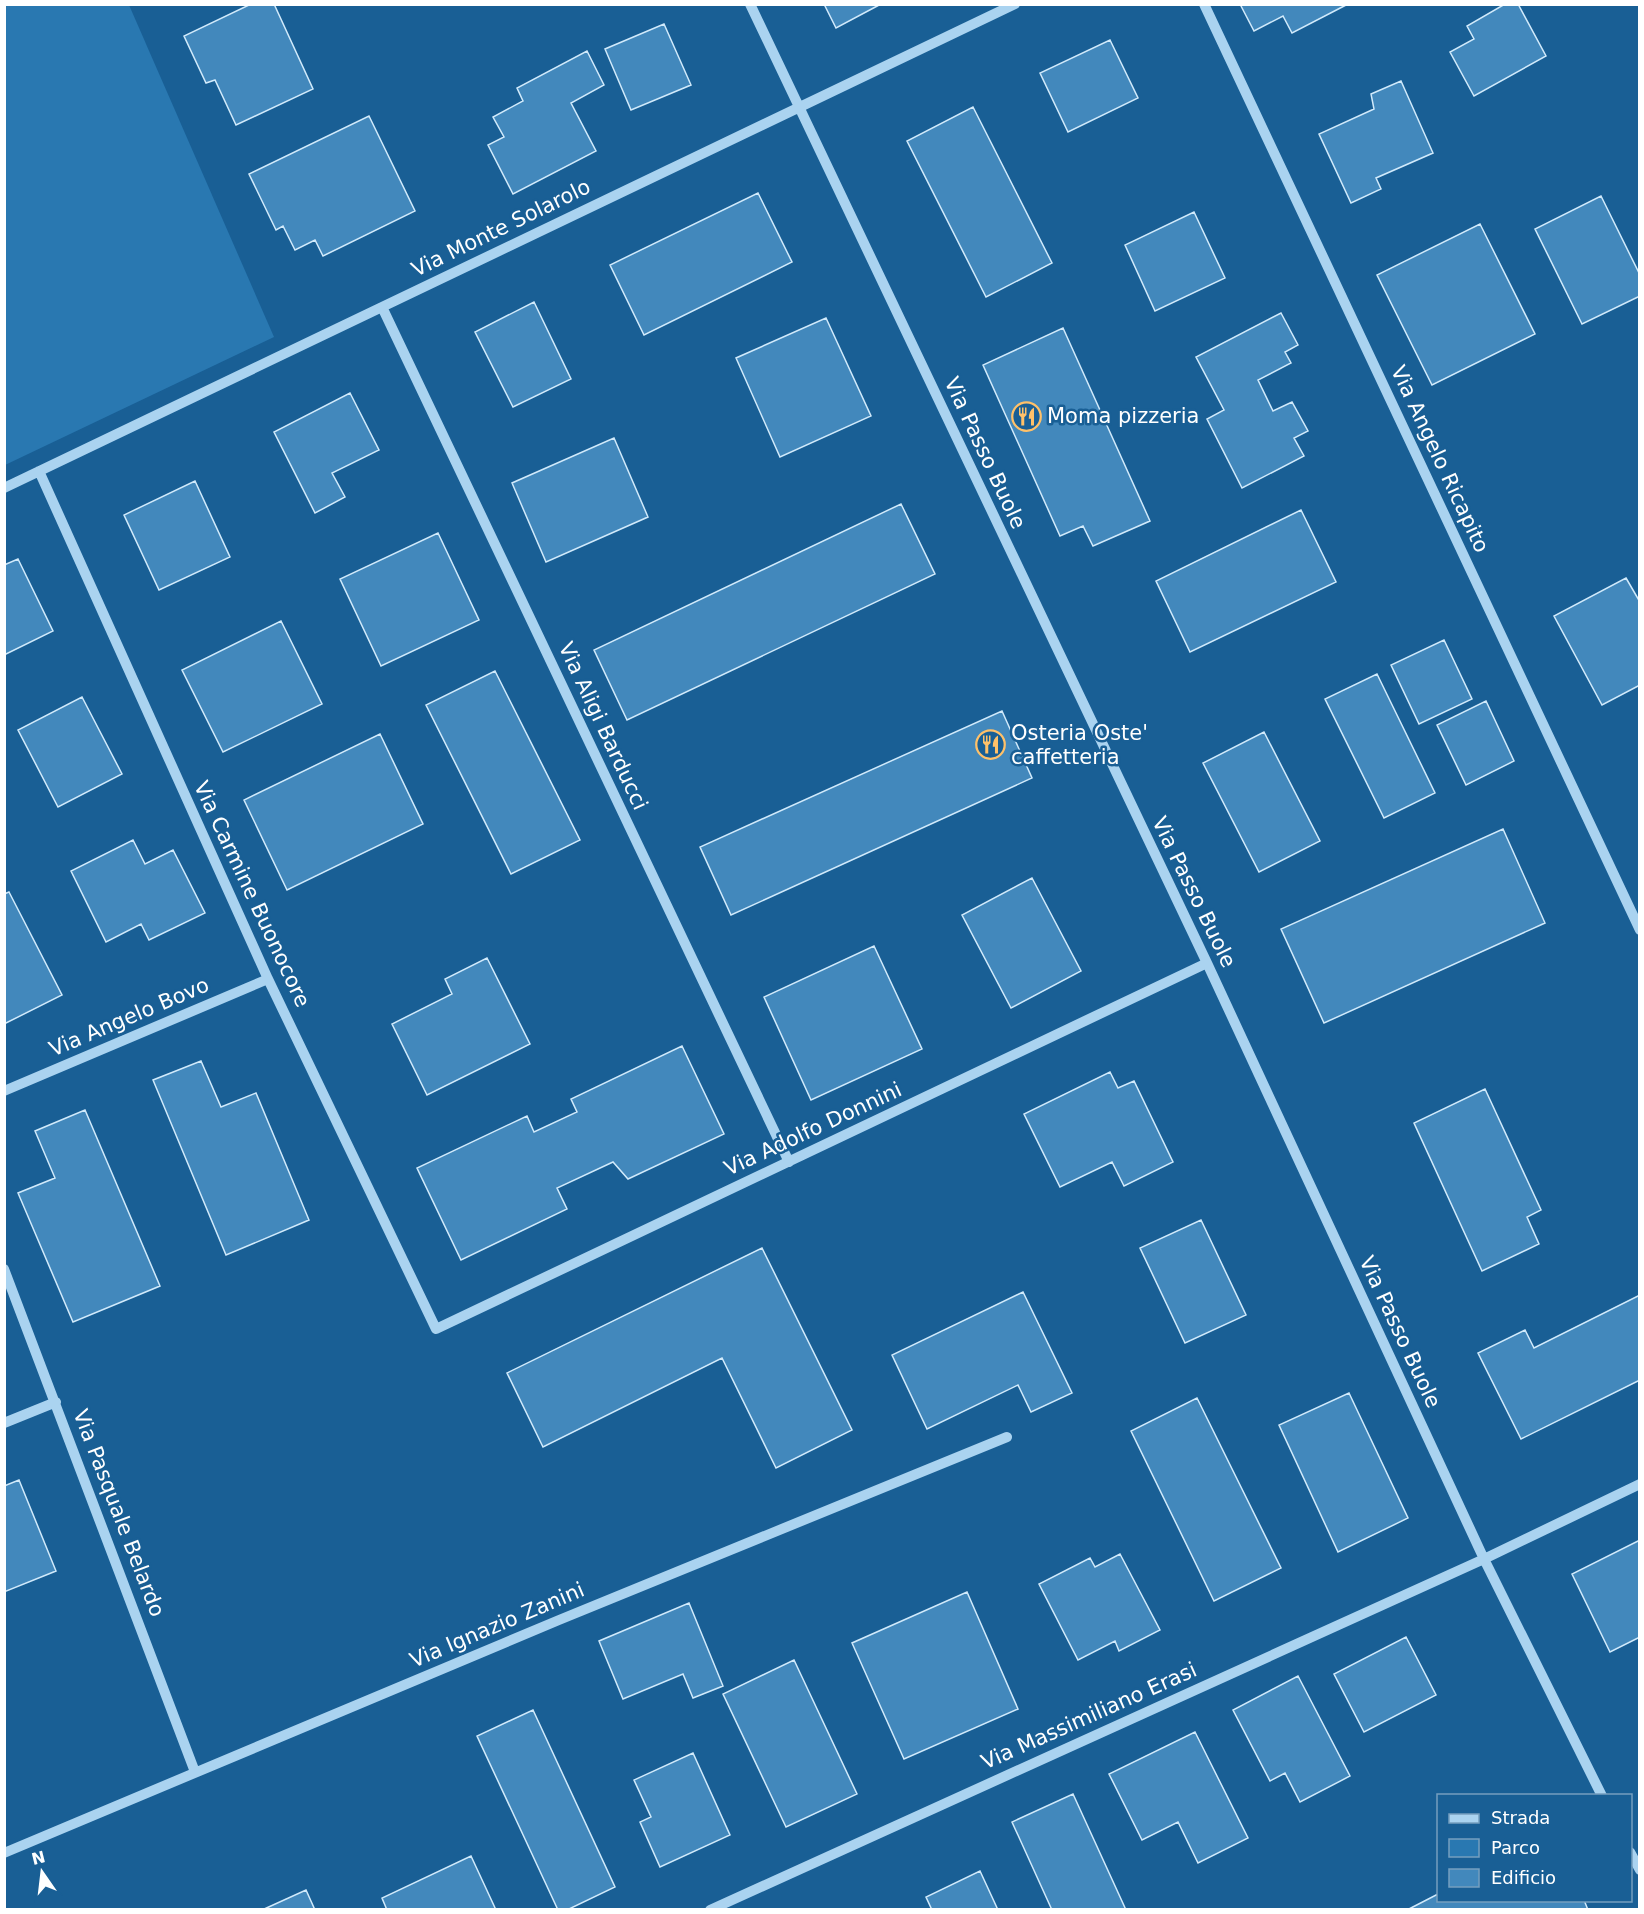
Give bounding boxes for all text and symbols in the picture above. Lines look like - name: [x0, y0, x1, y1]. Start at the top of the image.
- street label: Via Monte Solarolo: [408, 174, 594, 282]
- street label: Via Angelo Ricapito: [1386, 362, 1494, 556]
- street label: Via Passo Buole: [939, 373, 1031, 533]
- restaurant icon: Moma pizzeria: [1010, 400, 1042, 432]
- place label: Moma pizzeria: [1047, 404, 1199, 428]
- street label: Via Aligi Barducci: [554, 638, 652, 814]
- place label: Osteria Oste' caffetteria: [1011, 721, 1148, 769]
- restaurant icon: Osteria Oste' caffetteria: [974, 729, 1006, 761]
- street label: Via Carmine Buonocore: [189, 777, 315, 1011]
- street label: Via Passo Buole: [1147, 813, 1241, 971]
- street label: Via Angelo Bovo: [46, 973, 212, 1061]
- street label: Via Adolfo Donnini: [721, 1077, 905, 1181]
- street label: Via Passo Buole: [1354, 1252, 1446, 1412]
- street label: Via Pasquale Belardo: [68, 1406, 170, 1620]
- street label: Via Ignazio Zanini: [406, 1577, 588, 1673]
- street label: Via Massimiliano Erasi: [978, 1658, 1200, 1774]
- legend: [1437, 1794, 1632, 1902]
- text: Strada: [1491, 1807, 1550, 1828]
- text: Parco: [1491, 1837, 1540, 1858]
- north arrow: [12, 1842, 72, 1902]
- text: N: [30, 1847, 47, 1869]
- text: Edificio: [1491, 1867, 1556, 1888]

